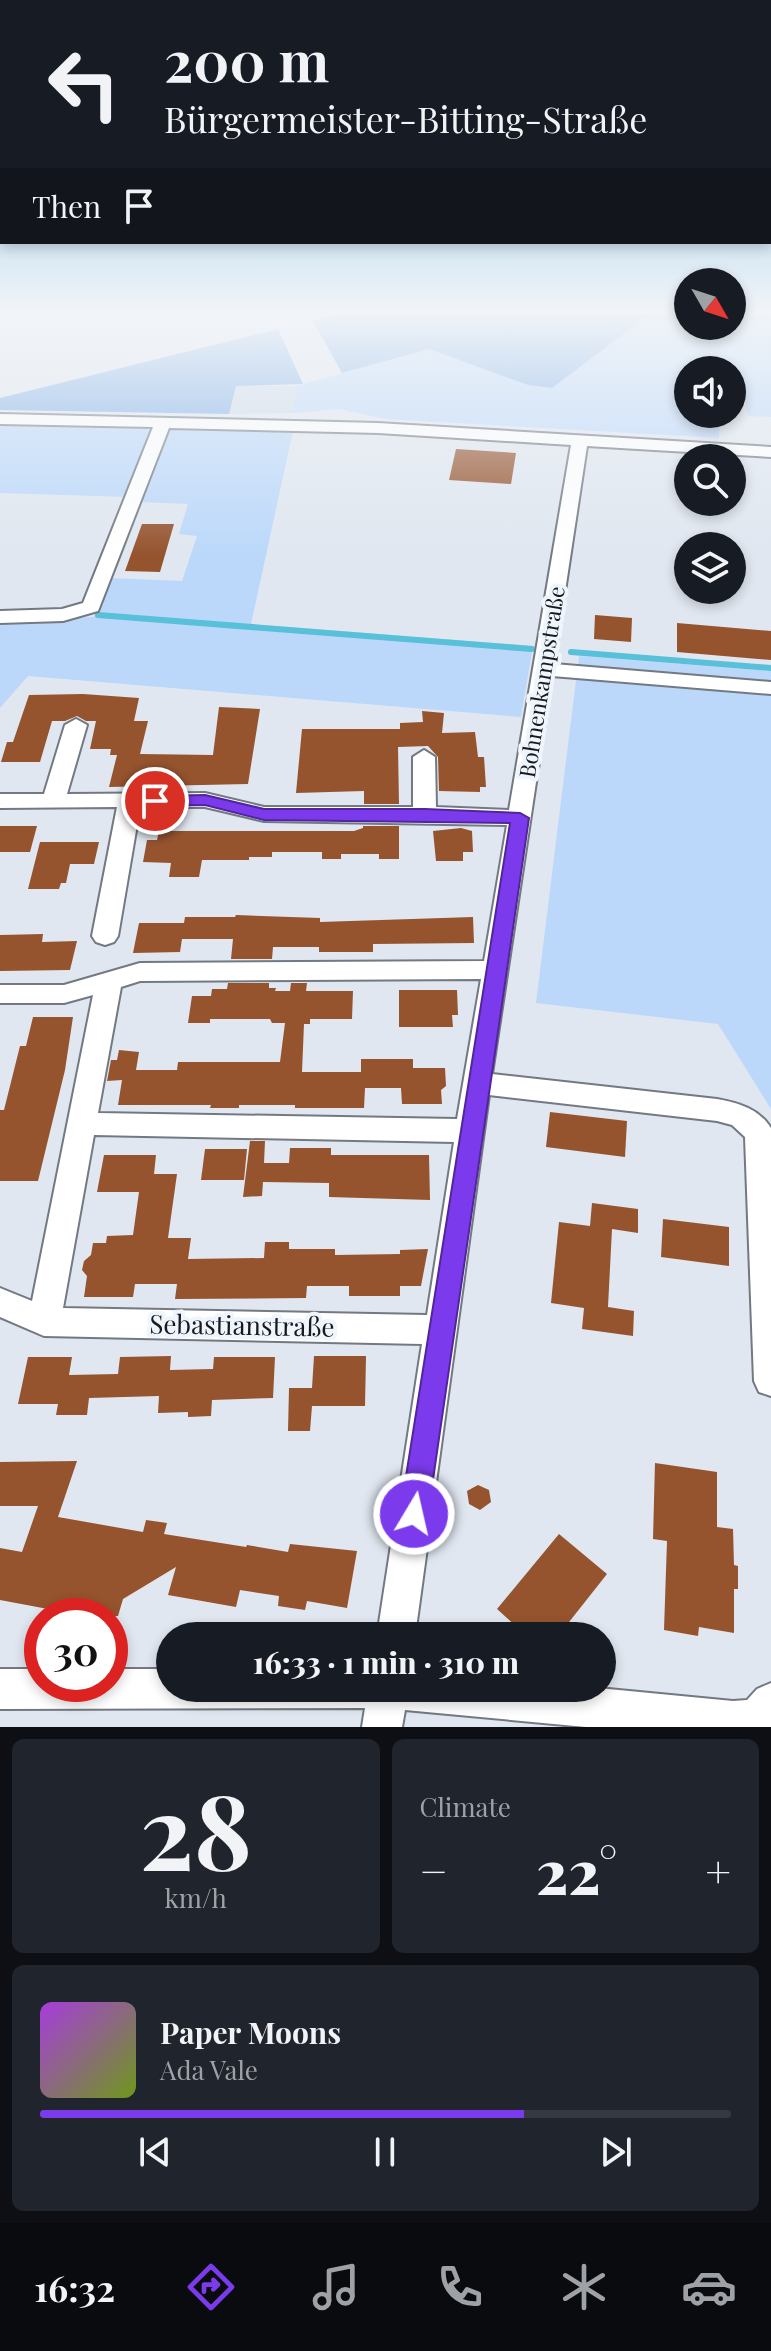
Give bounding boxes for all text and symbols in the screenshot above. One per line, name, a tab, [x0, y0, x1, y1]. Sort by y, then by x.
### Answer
text: 200 m	[164, 22, 329, 97]
icon: left	[32, 32, 136, 136]
text: Bürgermeister-Bitting-Straße	[164, 94, 648, 142]
icon: arrive	[117, 184, 161, 228]
text: Then	[32, 186, 101, 226]
north arrow	[674, 268, 746, 340]
map controls	[674, 268, 746, 604]
button: sound	[674, 356, 746, 428]
button: search	[674, 444, 746, 516]
button: layers	[674, 532, 746, 604]
street label: Bohnenkampstraße	[511, 584, 571, 780]
pin	[121, 767, 189, 835]
icon: arrive	[133, 779, 177, 823]
street label: Sebastianstraße	[149, 1305, 335, 1344]
position arrow	[372, 1472, 456, 1556]
speed limit sign: 30	[24, 1598, 128, 1702]
text: 16:33 · 1 min · 310 m	[253, 1642, 519, 1682]
text: 28	[139, 1758, 252, 1897]
text: Climate	[420, 1789, 511, 1824]
text: 22°	[536, 1829, 617, 1909]
text: −	[420, 1840, 448, 1899]
text: +	[705, 1840, 731, 1899]
text: km/h	[165, 1880, 227, 1915]
text: Paper Moons	[160, 2012, 341, 2052]
text: Ada Vale	[160, 2052, 258, 2087]
icon: previous	[133, 2130, 177, 2174]
icon: pause	[363, 2130, 407, 2174]
icon: next	[594, 2130, 638, 2174]
icon: directions	[183, 2259, 239, 2315]
icon: music	[308, 2259, 364, 2315]
icon: phone	[432, 2259, 488, 2315]
icon: climate	[556, 2259, 612, 2315]
icon: car	[681, 2259, 737, 2315]
text: 16:32	[34, 2263, 115, 2311]

